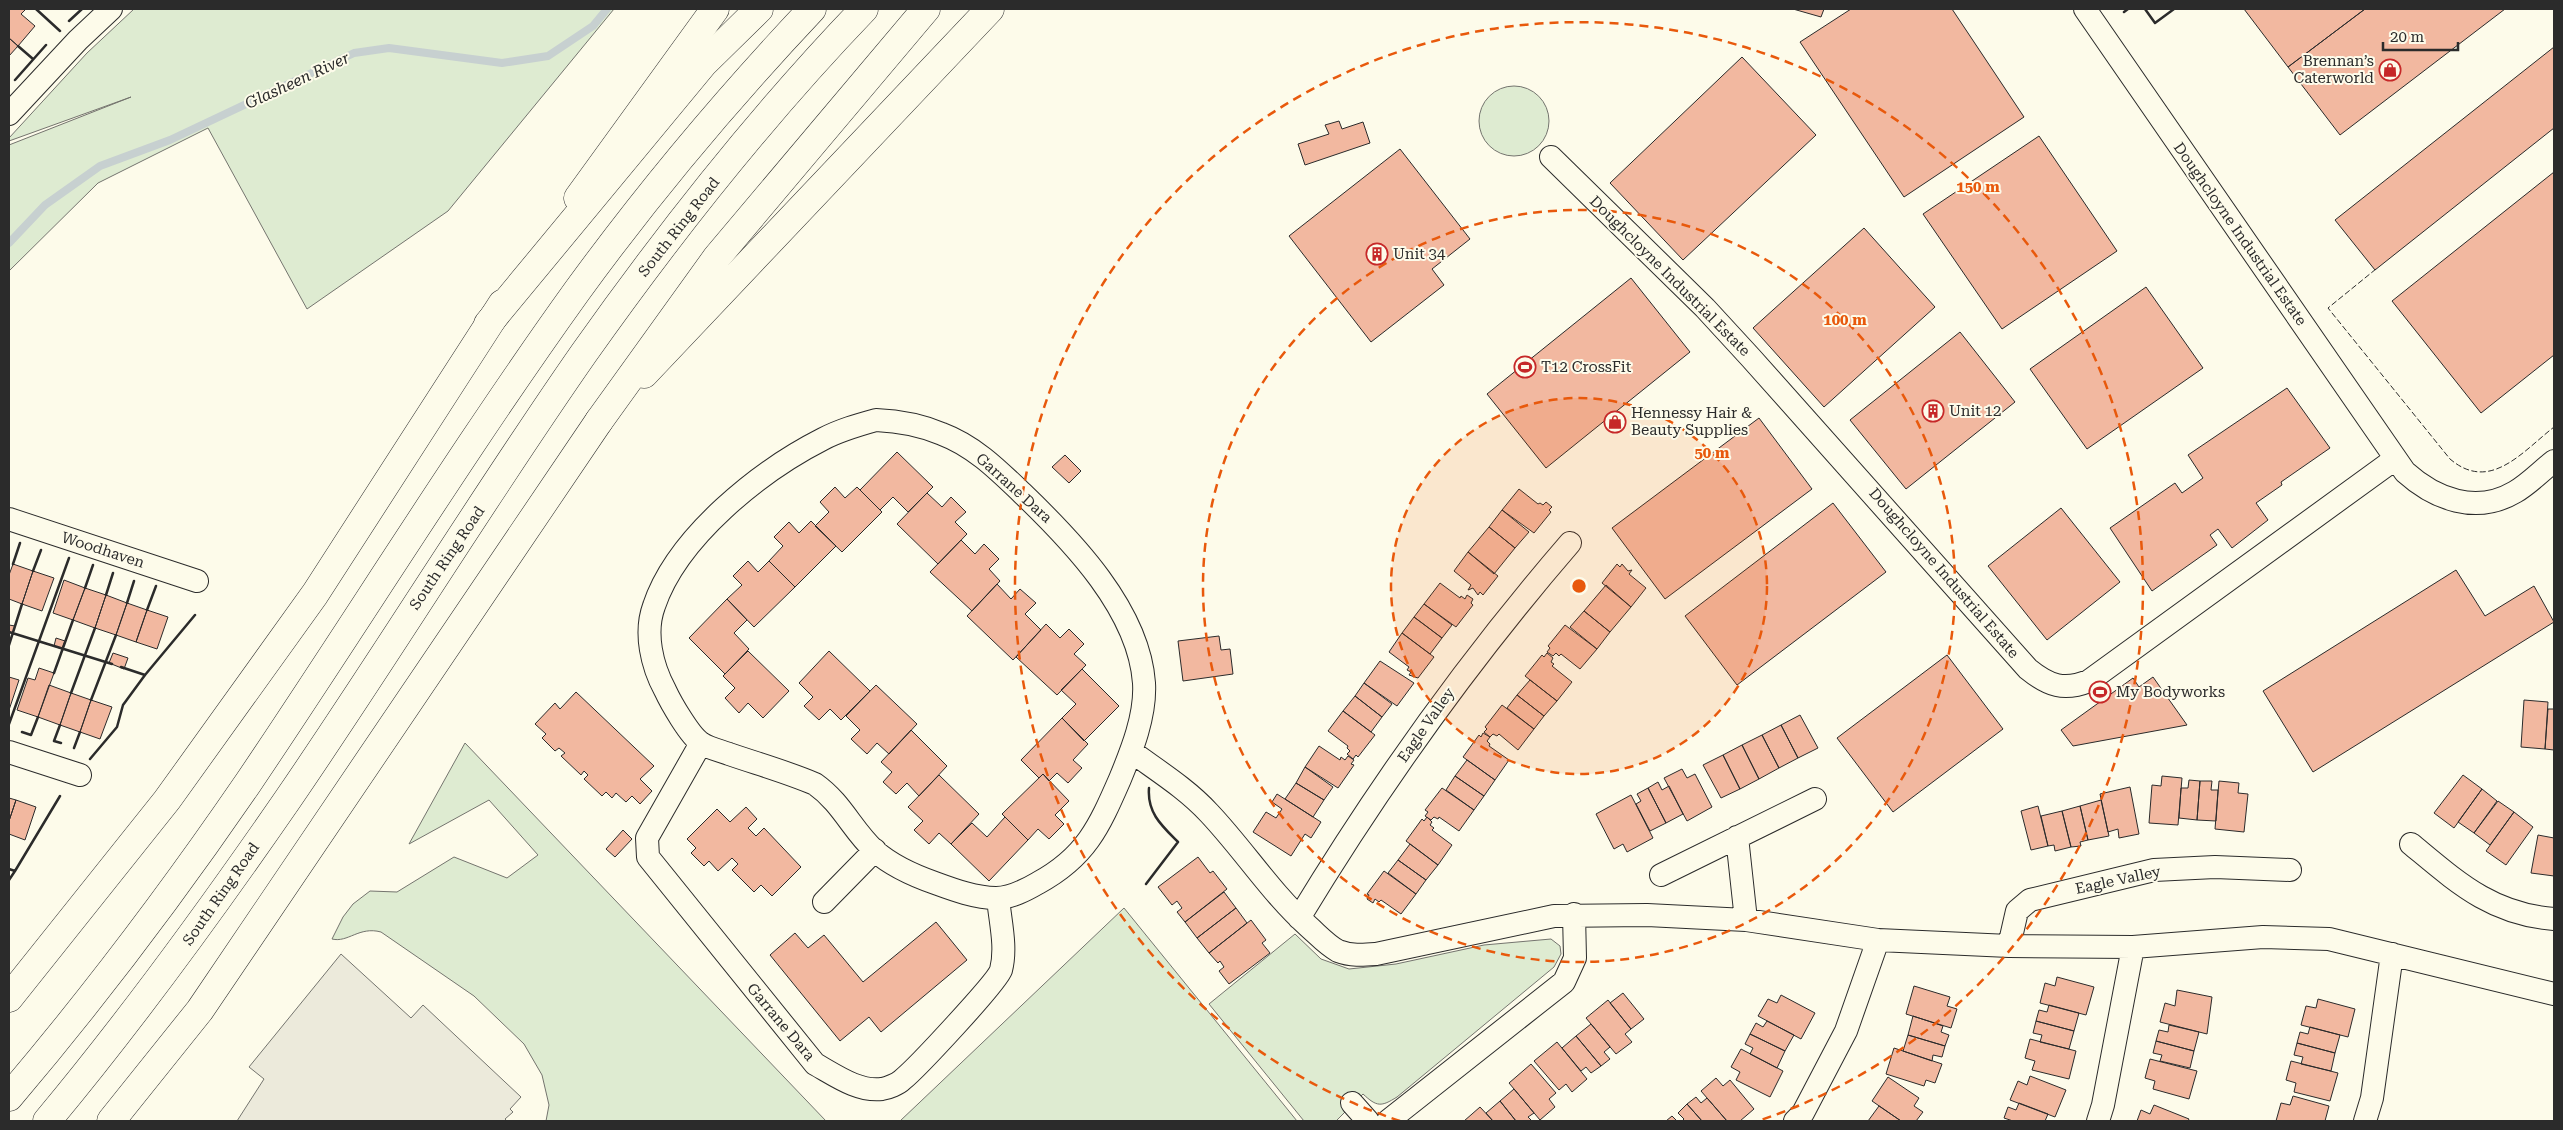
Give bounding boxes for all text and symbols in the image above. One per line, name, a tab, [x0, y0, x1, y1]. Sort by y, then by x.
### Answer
scale bar	[2383, 20, 2458, 52]
text: 20 m	[2390, 28, 2425, 46]
water label: Glasheen River	[242, 48, 353, 113]
place label: Brennan’s Caterworld	[2293, 52, 2374, 87]
shop icon: Brennan’s Caterworld	[2378, 58, 2402, 82]
street label: Doughcloyne Industrial Estate	[2170, 139, 2310, 329]
street label: South Ring Road	[635, 173, 724, 280]
text: 150 m	[1956, 178, 2000, 196]
street label: Doughcloyne Industrial Estate	[1586, 192, 1754, 360]
building icon: Unit 34	[1365, 242, 1389, 266]
place label: Unit 34	[1393, 245, 1446, 263]
text: 100 m	[1823, 311, 1867, 329]
sports icon: T12 CrossFit	[1513, 355, 1537, 379]
place label: T12 CrossFit	[1541, 358, 1632, 376]
building icon: Unit 12	[1921, 399, 1945, 423]
place label: Unit 12	[1949, 402, 2001, 420]
place label: Hennessy Hair & Beauty Supplies	[1631, 404, 1752, 439]
shop icon: Hennessy Hair & Beauty Supplies	[1603, 410, 1627, 434]
text: 50 m	[1694, 444, 1730, 462]
street label: Garrane Dara	[972, 449, 1056, 527]
street label: Doughcloyne Industrial Estate	[1865, 484, 2023, 662]
street label: South Ring Road	[406, 502, 489, 613]
street label: Woodhaven	[59, 528, 147, 572]
centre of rings	[1570, 577, 1588, 595]
sports icon: My Bodyworks	[2088, 680, 2112, 704]
place label: My Bodyworks	[2116, 683, 2225, 701]
street label: Eagle Valley	[1394, 684, 1458, 766]
street label: South Ring Road	[179, 839, 263, 949]
street label: Eagle Valley	[2074, 862, 2162, 898]
street label: Garrane Dara	[743, 979, 819, 1065]

